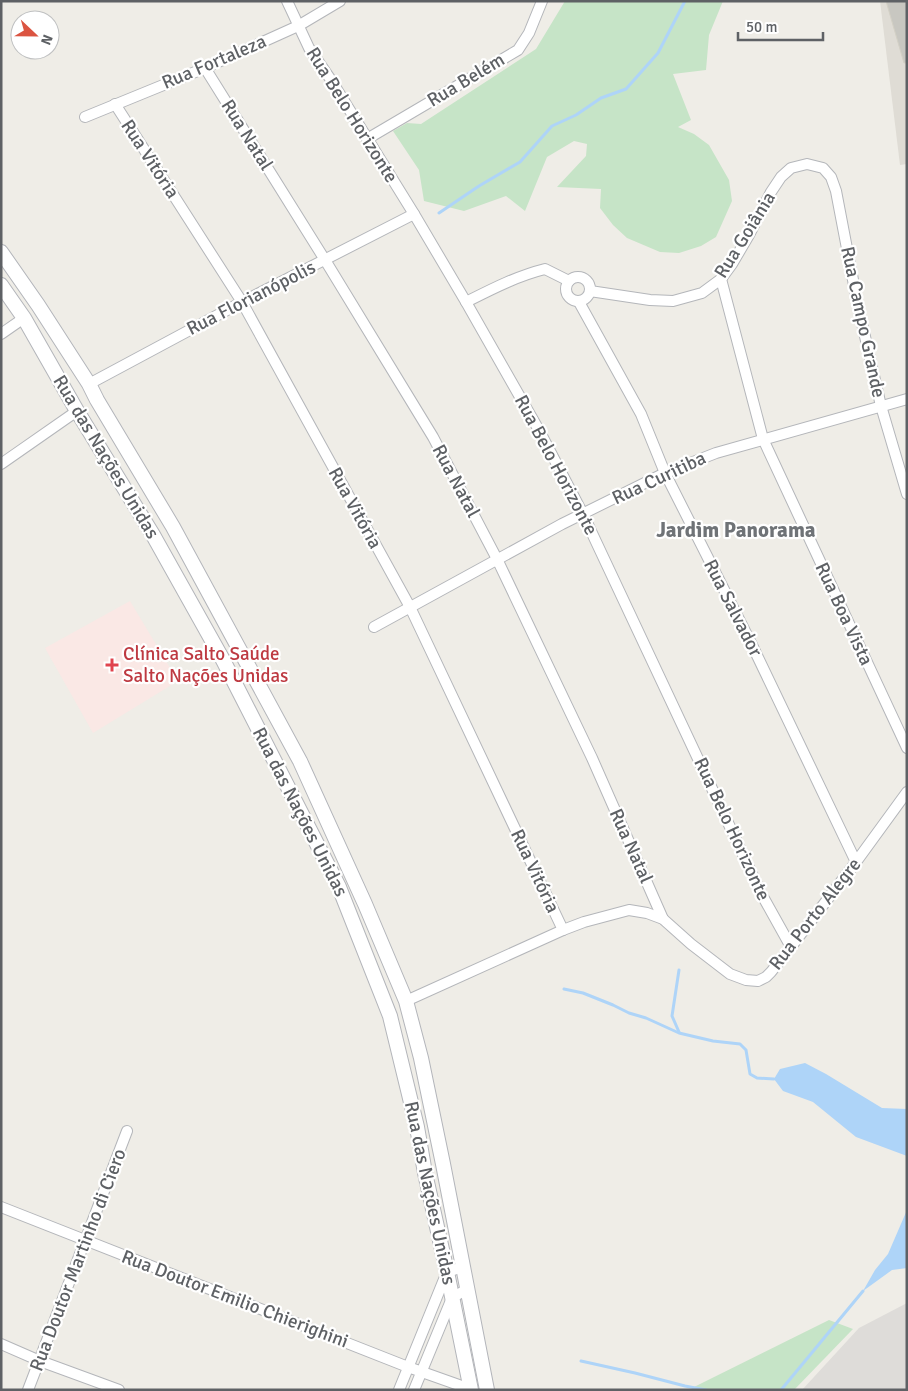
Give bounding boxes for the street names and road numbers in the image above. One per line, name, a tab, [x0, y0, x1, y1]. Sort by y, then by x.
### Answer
street label: Rua Fortaleza	[158, 29, 270, 95]
street label: Rua Belo Horizonte	[301, 43, 403, 187]
street label: Rua Belém	[423, 48, 509, 112]
street label: Rua Natal	[216, 95, 278, 175]
street label: Rua Vitória	[116, 115, 184, 203]
street label: Rua Goiânia	[709, 187, 781, 283]
street label: Rua Campo Grande	[835, 244, 891, 400]
street label: Rua Florianópolis	[182, 255, 320, 341]
street label: Rua das Nações Unidas	[48, 371, 164, 543]
street label: Rua Belo Horizonte	[509, 391, 603, 539]
street label: Rua Natal	[427, 440, 485, 522]
street label: Rua Curitiba	[608, 446, 710, 510]
street label: Rua Vitória	[323, 463, 387, 553]
street label: Rua Salvador	[698, 555, 768, 661]
street label: Rua Boa Vista	[810, 559, 878, 669]
street label: Rua das Nações Unidas	[247, 723, 353, 901]
street label: Rua Belo Horizonte	[688, 754, 776, 904]
street label: Rua Natal	[604, 805, 658, 887]
street label: Rua Vitória	[505, 825, 565, 917]
street label: Rua Porto Alegre	[764, 853, 866, 975]
street label: Rua das Nações Unidas	[399, 1099, 461, 1287]
street label: Rua Doutor Martinho di Ciero	[24, 1145, 132, 1375]
street label: Rua Doutor Emilio Chierighini	[118, 1245, 352, 1353]

